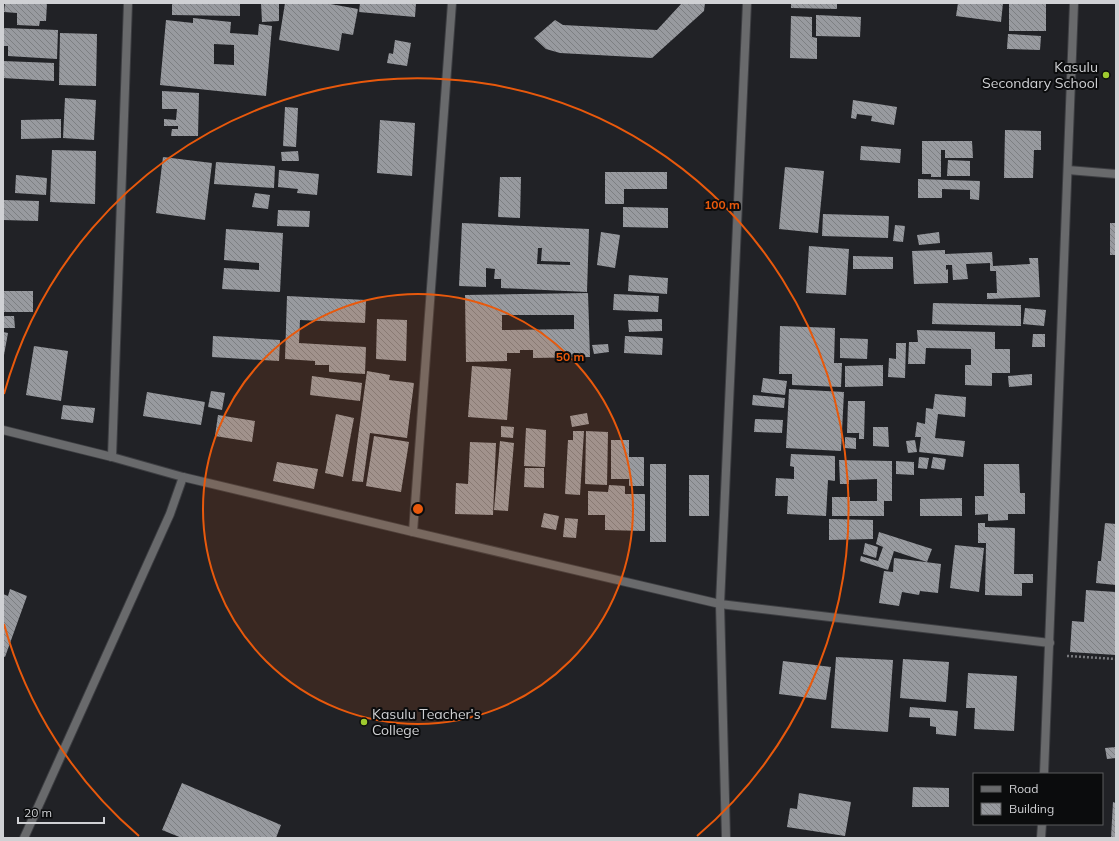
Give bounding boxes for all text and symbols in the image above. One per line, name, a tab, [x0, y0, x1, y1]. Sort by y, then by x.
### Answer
place label: Kasulu Secondary School	[982, 58, 1098, 92]
marker: Kasulu Secondary School	[1101, 70, 1111, 80]
text: 100 m	[704, 197, 740, 212]
text: 50 m	[556, 349, 584, 364]
centre of rings	[411, 502, 425, 516]
place label: Kasulu Teacher's College	[372, 705, 481, 739]
marker: Kasulu Teacher's College	[359, 717, 369, 727]
legend	[973, 773, 1103, 825]
text: Road	[1009, 781, 1038, 796]
scale bar	[18, 799, 104, 825]
text: Building	[1009, 801, 1054, 816]
text: 20 m	[24, 805, 52, 820]

